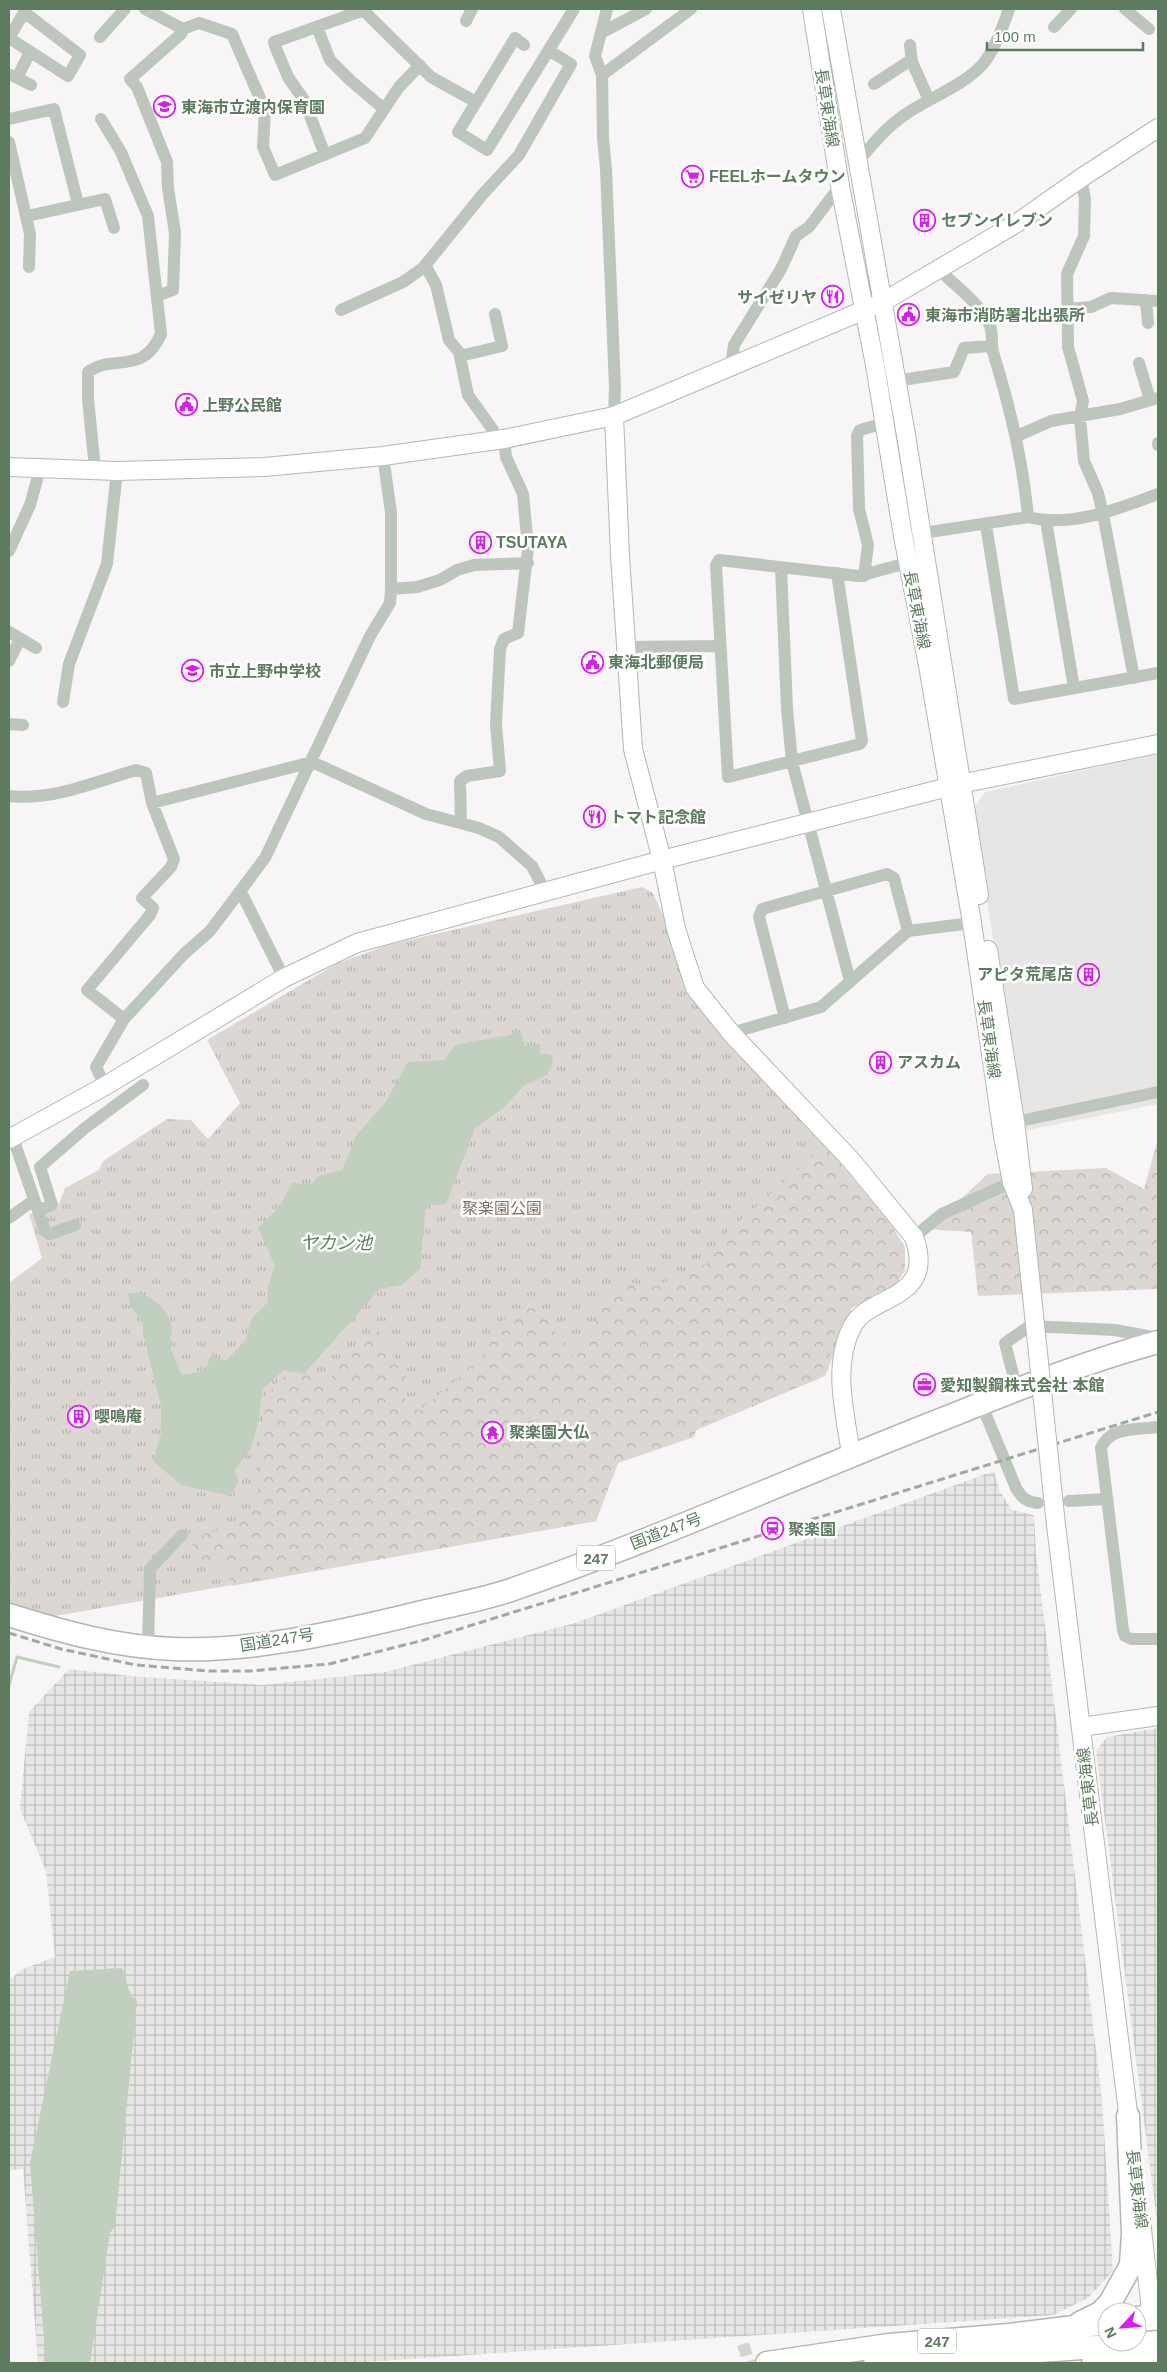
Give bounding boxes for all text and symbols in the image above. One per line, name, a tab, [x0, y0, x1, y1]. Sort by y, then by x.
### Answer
scale bar	[987, 20, 1143, 52]
text: 100 m	[994, 28, 1036, 45]
street label: 長草東海線	[812, 67, 842, 149]
school or university icon: 東海市立渡内保育園	[153, 95, 177, 119]
place label: 東海市立渡内保育園	[181, 99, 325, 116]
supermarket icon: FEELホームタウン	[681, 164, 705, 188]
place label: FEELホームタウン	[709, 168, 845, 185]
building icon: セブンイレブン	[913, 208, 937, 232]
place label: セブンイレブン	[941, 212, 1053, 229]
restaurant icon: サイゼリヤ	[821, 285, 845, 309]
place label: サイゼリヤ	[737, 289, 817, 306]
public building icon: 東海市消防署北出張所	[897, 303, 921, 327]
place label: 東海市消防署北出張所	[925, 307, 1085, 324]
public building icon: 上野公民館	[174, 393, 198, 417]
place label: 上野公民館	[202, 397, 282, 414]
building icon: TSUTAYA	[468, 530, 492, 554]
place label: TSUTAYA	[496, 534, 568, 551]
street label: 長草東海線	[901, 569, 933, 651]
public building icon: 東海北郵便局	[580, 650, 604, 674]
place label: 東海北郵便局	[608, 654, 704, 671]
school or university icon: 市立上野中学校	[181, 659, 205, 683]
place label: 市立上野中学校	[209, 663, 321, 680]
restaurant icon: トマト記念館	[582, 805, 606, 829]
place label: トマト記念館	[610, 809, 706, 826]
building icon: アピタ荒尾店	[1077, 962, 1101, 986]
place label: アピタ荒尾店	[977, 966, 1073, 983]
street label: 長草東海線	[975, 998, 1003, 1080]
building icon: アスカム	[869, 1050, 893, 1074]
place label: アスカム	[897, 1054, 961, 1071]
park label: 聚楽園公園	[462, 1200, 542, 1217]
water label: ヤカン池	[300, 1233, 374, 1253]
office icon: 愛知製鋼株式会社 本館	[912, 1373, 936, 1397]
place label: 愛知製鋼株式会社 本館	[940, 1376, 1104, 1394]
building icon: 嚶鳴庵	[66, 1404, 90, 1428]
place label: 嚶鳴庵	[94, 1408, 142, 1425]
temple icon: 聚楽園大仏	[481, 1420, 505, 1444]
place label: 聚楽園大仏	[509, 1424, 589, 1441]
street label: 国道247号	[628, 1510, 704, 1552]
station icon: 聚楽園	[760, 1517, 784, 1541]
place label: 聚楽園	[788, 1521, 836, 1538]
road number: 247	[577, 1546, 615, 1570]
street label: 国道247号	[239, 1626, 315, 1654]
street label: 長草東海線	[1075, 1746, 1101, 1828]
street label: 長草東海線	[1124, 2148, 1150, 2230]
north arrow	[1097, 2302, 1147, 2352]
text: N	[1101, 2325, 1120, 2341]
road number: 247	[918, 2328, 956, 2354]

